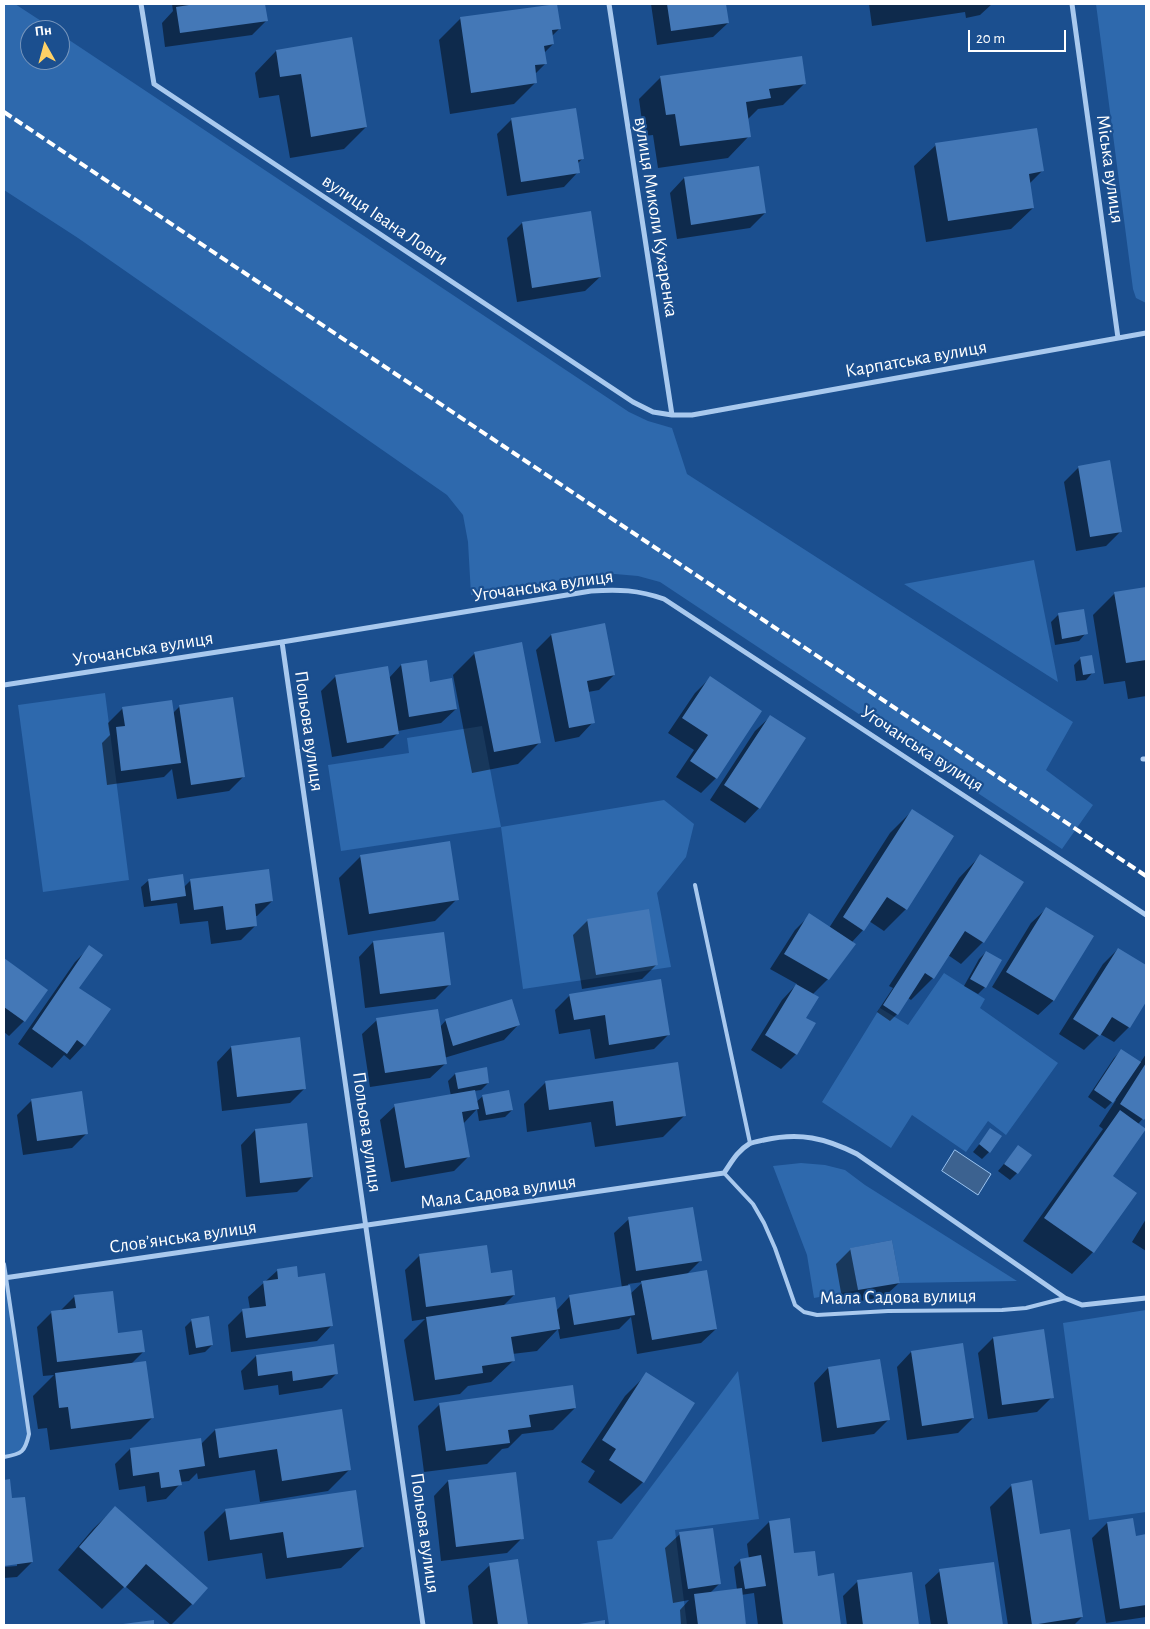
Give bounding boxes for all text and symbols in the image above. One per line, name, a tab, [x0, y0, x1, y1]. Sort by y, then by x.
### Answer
north arrow	[20, 20, 70, 70]
scale bar	[970, 20, 1068, 52]
text: Пн	[34, 23, 53, 39]
text: 20 m	[976, 31, 1005, 46]
street label: Міська вулиця	[1091, 113, 1129, 225]
street label: вулиця Миколи Кухаренка	[629, 115, 683, 319]
street label: вулиця Івана Ловги	[318, 169, 452, 271]
street label: Карпатська вулиця	[843, 335, 989, 383]
street label: Угочанська вулиця	[471, 565, 615, 607]
street label: Угочанська вулиця	[71, 627, 215, 671]
street label: Польова вулиця	[289, 669, 329, 793]
street label: Угочанська вулиця	[856, 701, 988, 797]
street label: Польова вулиця	[347, 1070, 387, 1194]
street label: Мала Садова вулиця	[419, 1170, 577, 1214]
street label: Словʼянська вулиця	[108, 1215, 258, 1259]
street label: Мала Садова вулиця	[819, 1284, 977, 1310]
street label: Польова вулиця	[405, 1471, 445, 1595]

